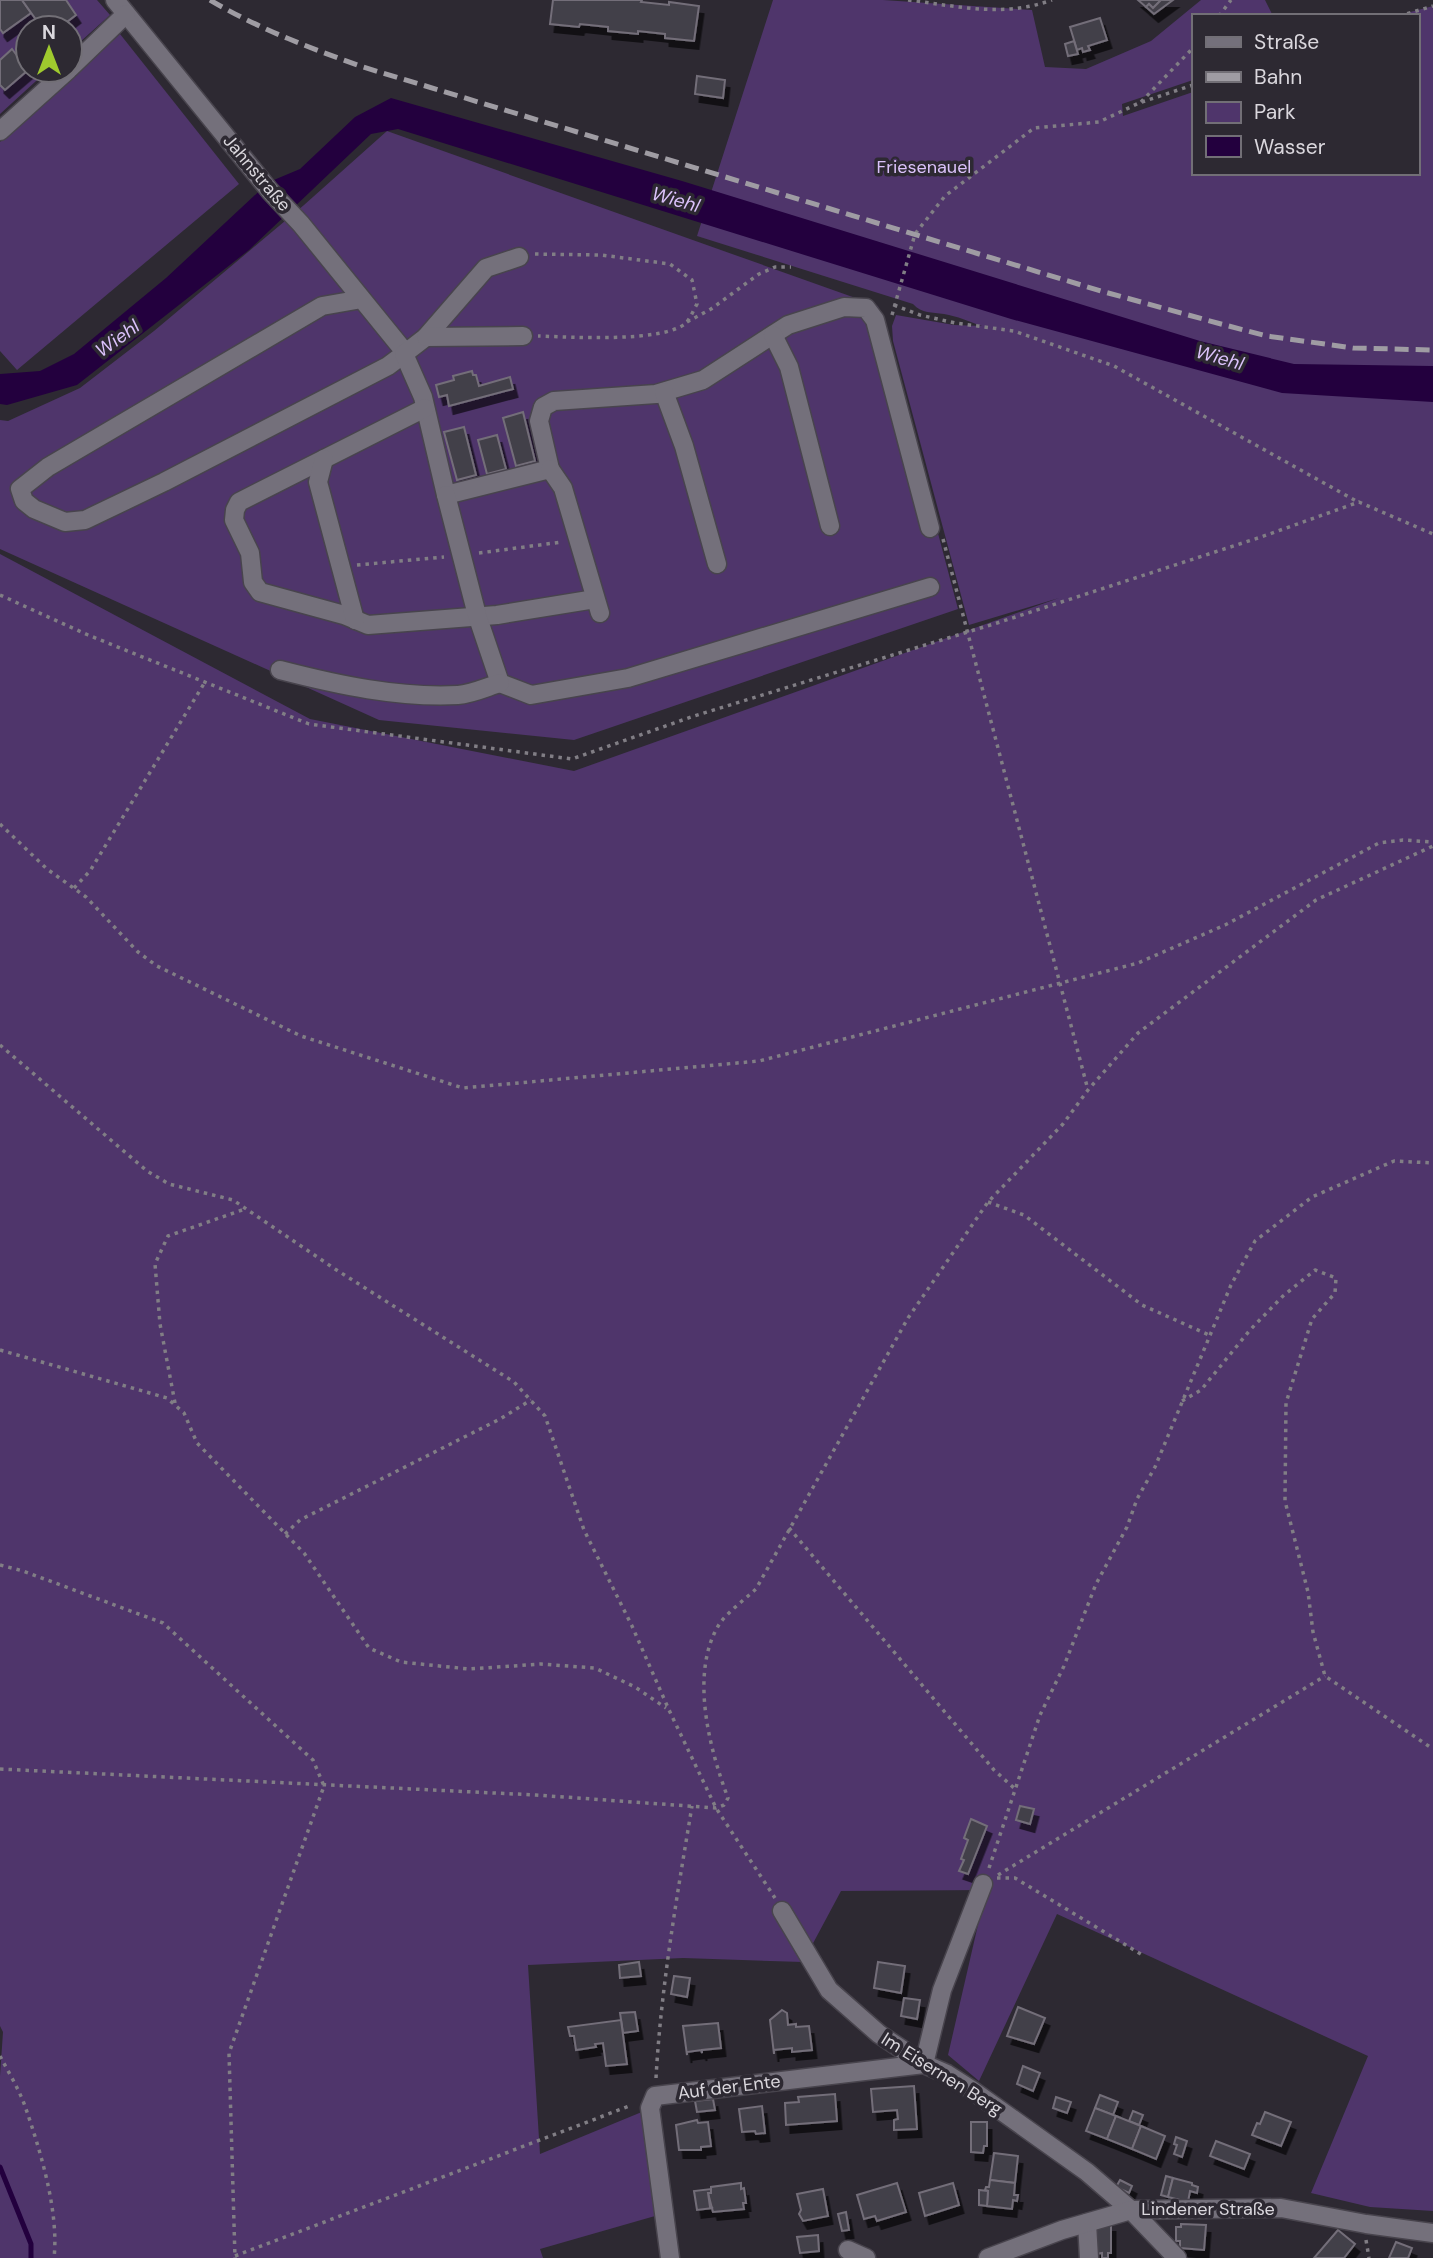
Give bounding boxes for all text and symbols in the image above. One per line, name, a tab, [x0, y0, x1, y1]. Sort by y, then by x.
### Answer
north arrow	[14, 14, 84, 84]
legend	[1192, 14, 1419, 175]
text: N	[42, 20, 56, 45]
text: Straße	[1254, 28, 1319, 56]
text: Bahn	[1254, 63, 1302, 91]
text: Park	[1254, 98, 1296, 126]
street label: Jahnstraße	[218, 129, 296, 217]
text: Wasser	[1254, 133, 1326, 161]
park label: Friesenauel	[877, 155, 971, 179]
water label: Wiehl	[649, 181, 704, 218]
water label: Wiehl	[90, 313, 145, 363]
water label: Wiehl	[1193, 339, 1248, 376]
street label: Im Eisernen Berg	[877, 2027, 1007, 2121]
street label: Auf der Ente	[676, 2069, 782, 2105]
street label: Lindener Straße	[1141, 2197, 1275, 2221]

